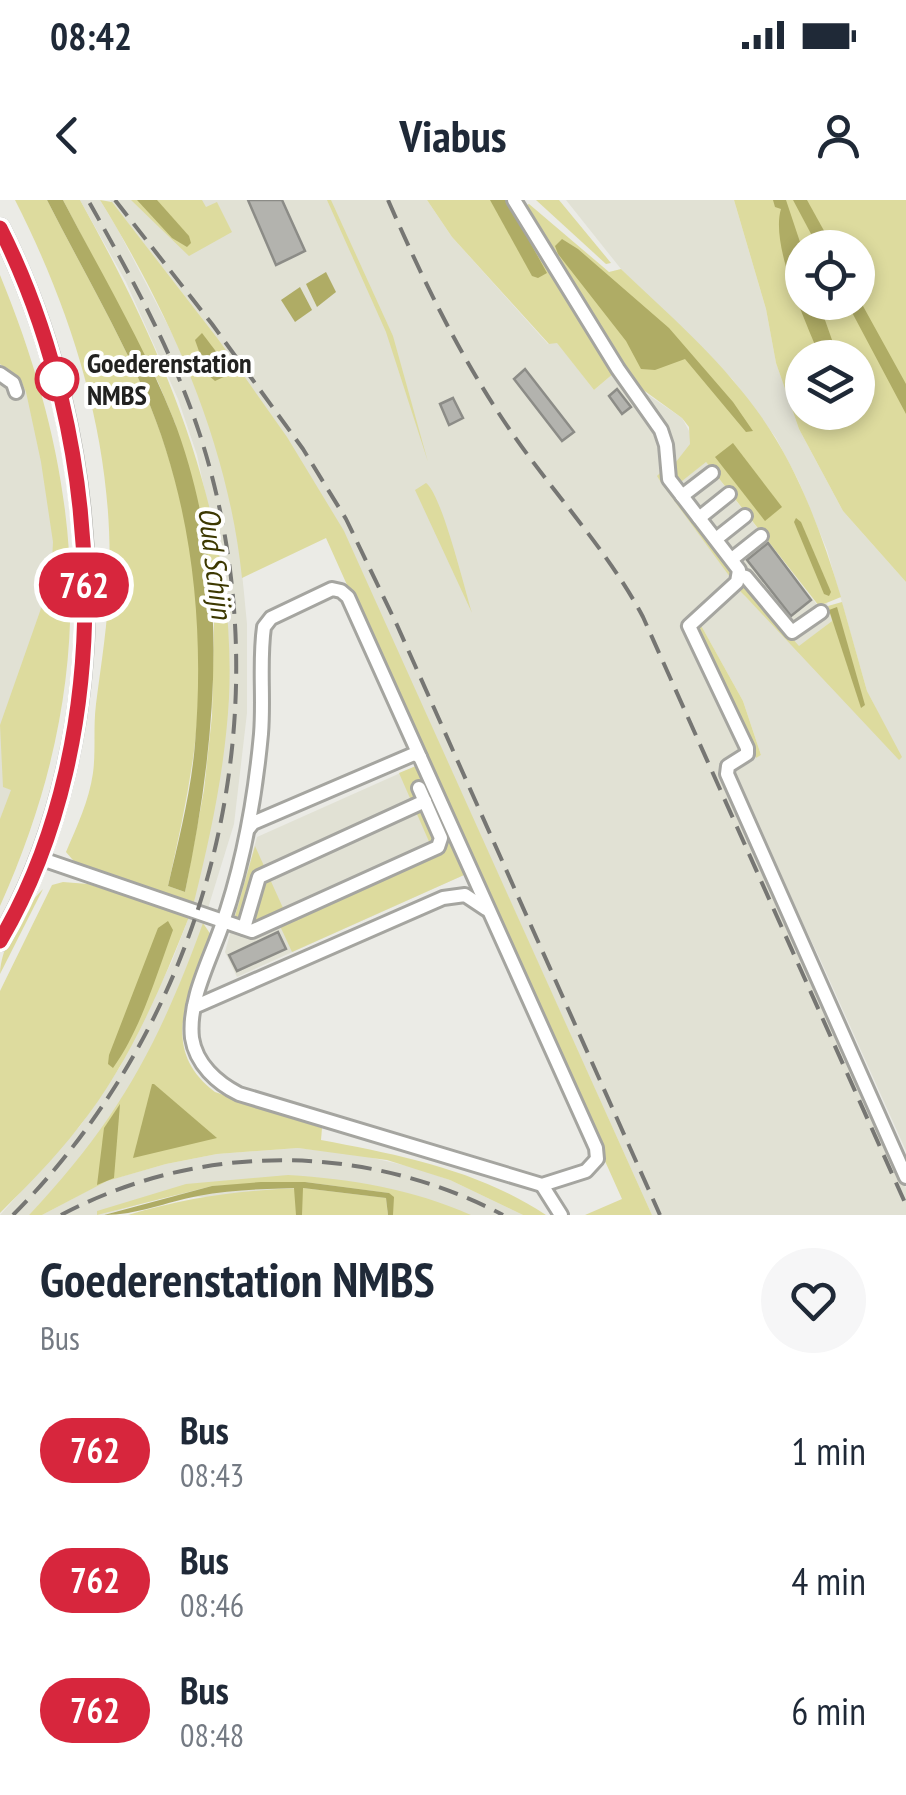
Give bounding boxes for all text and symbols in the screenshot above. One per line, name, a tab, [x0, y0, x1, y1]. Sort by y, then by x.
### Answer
text: 08:42	[50, 11, 132, 60]
text: Viabus	[399, 106, 507, 164]
icon: back	[40, 108, 95, 163]
icon: person	[811, 108, 866, 163]
map controls	[785, 230, 875, 430]
button: locate	[785, 230, 875, 320]
button: layers	[785, 340, 875, 430]
place label: Goederenstation NMBS	[87, 344, 252, 413]
marker: Goederenstation NMBS	[36, 358, 78, 400]
water label: Oud Schijn	[190, 505, 243, 622]
line badge: 762	[27, 552, 142, 618]
text: 762	[59, 562, 109, 608]
text: Goederenstation NMBS	[40, 1248, 435, 1310]
button: heart	[761, 1248, 866, 1353]
text: Bus	[40, 1317, 80, 1359]
text: Bus	[180, 1405, 229, 1454]
text: 1 min	[791, 1426, 866, 1475]
text: 762	[70, 1427, 120, 1473]
text: 08:43	[180, 1454, 244, 1496]
text: Bus	[180, 1535, 229, 1584]
text: 4 min	[791, 1556, 866, 1605]
text: 762	[70, 1557, 120, 1603]
text: 08:46	[180, 1584, 244, 1626]
text: Bus	[180, 1665, 229, 1714]
text: 6 min	[791, 1686, 866, 1735]
text: 762	[70, 1687, 120, 1733]
text: 08:48	[180, 1714, 244, 1756]

